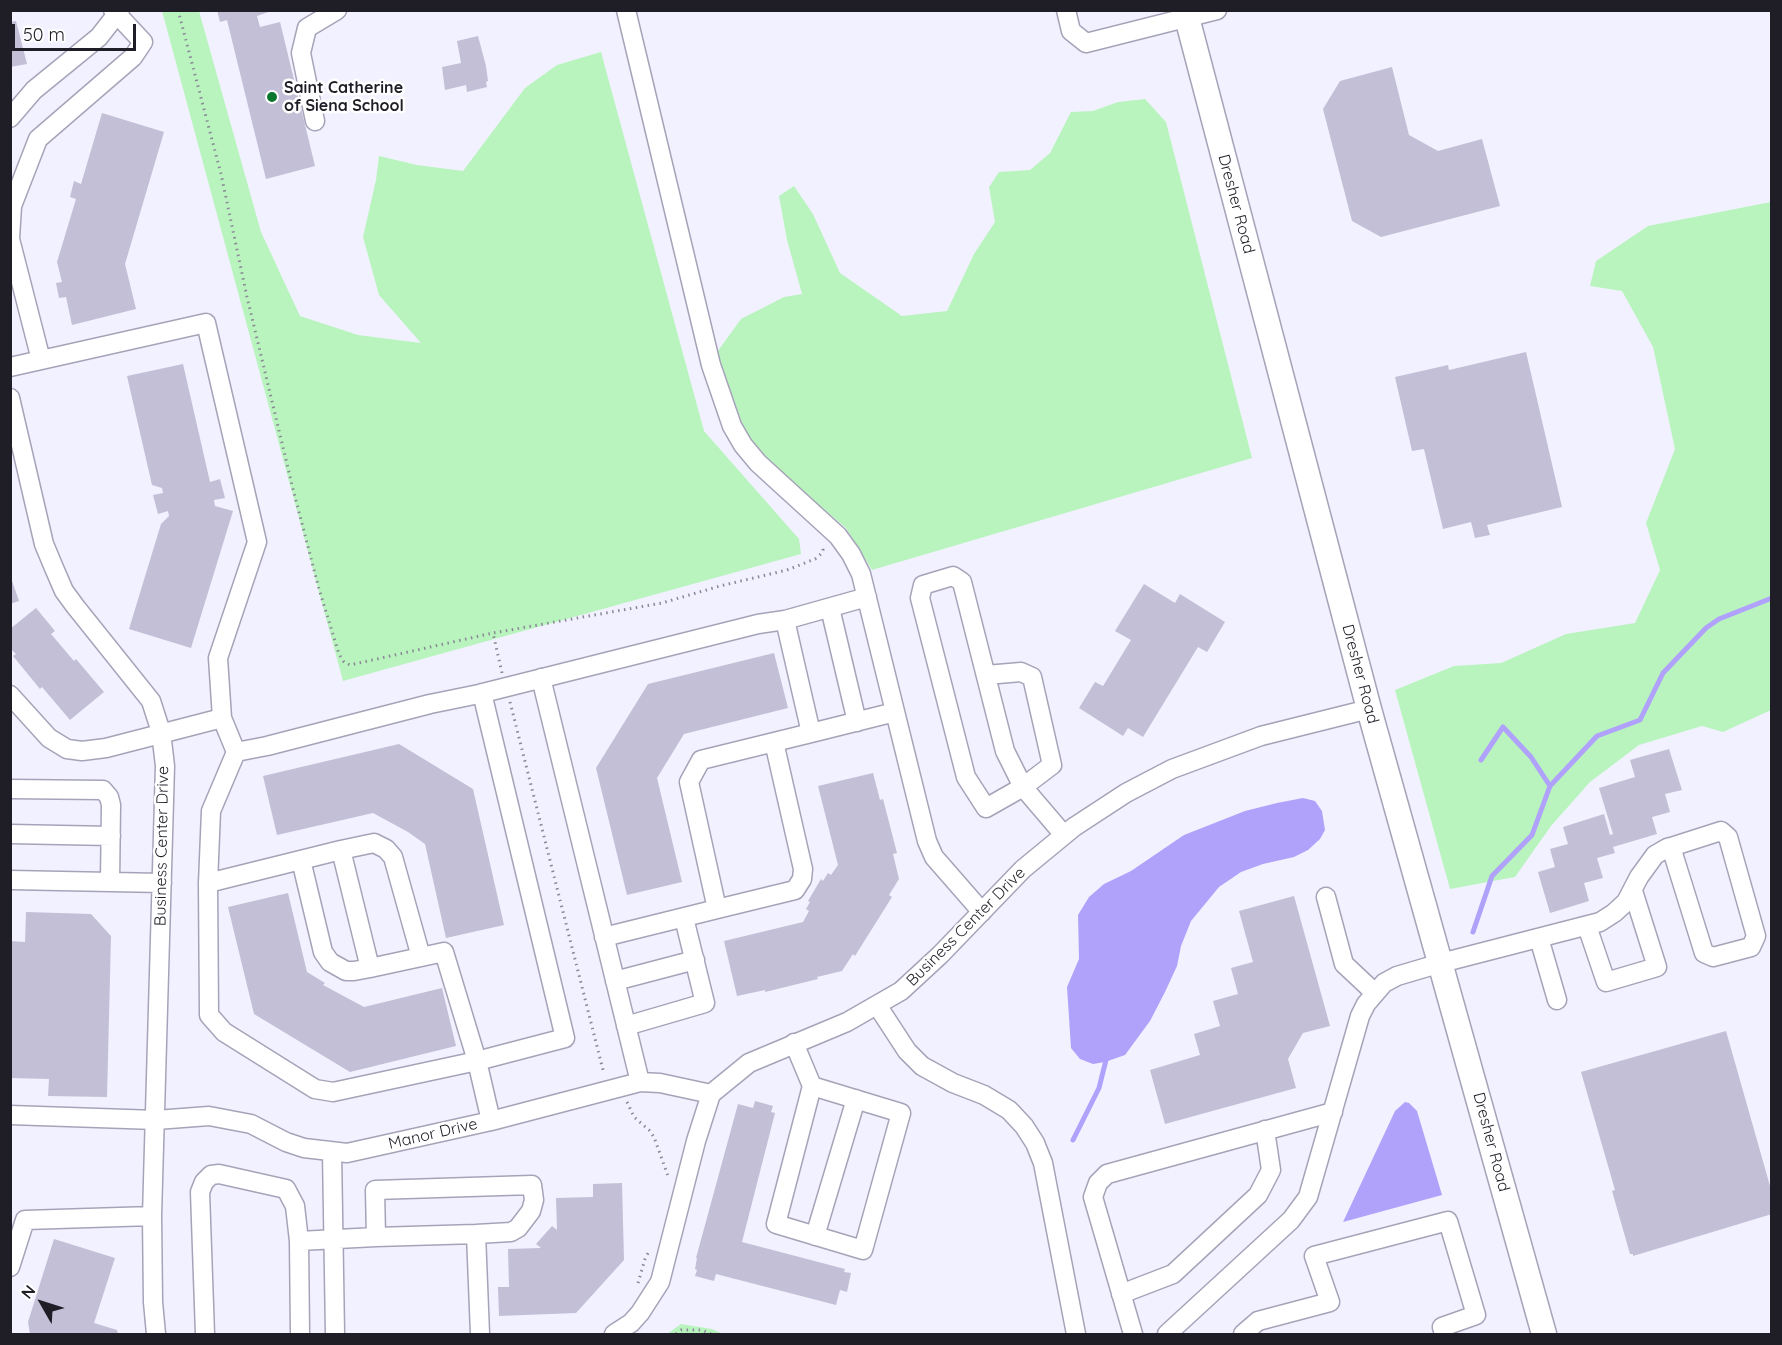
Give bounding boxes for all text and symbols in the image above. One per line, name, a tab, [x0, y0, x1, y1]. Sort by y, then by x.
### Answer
scale bar	[15, 12, 140, 50]
text: 50 m	[23, 23, 65, 46]
place label: Saint Catherine of Siena School	[284, 78, 404, 116]
marker: Saint Catherine of Siena School	[265, 90, 279, 104]
street label: Dresher Road	[1214, 152, 1258, 256]
street label: Dresher Road	[1338, 622, 1382, 726]
street label: Business Center Drive	[151, 766, 173, 926]
street label: Business Center Drive	[903, 864, 1029, 990]
street label: Dresher Road	[1469, 1090, 1513, 1194]
street label: Manor Drive	[387, 1114, 479, 1154]
north arrow	[12, 1273, 72, 1333]
text: N	[17, 1281, 39, 1303]

